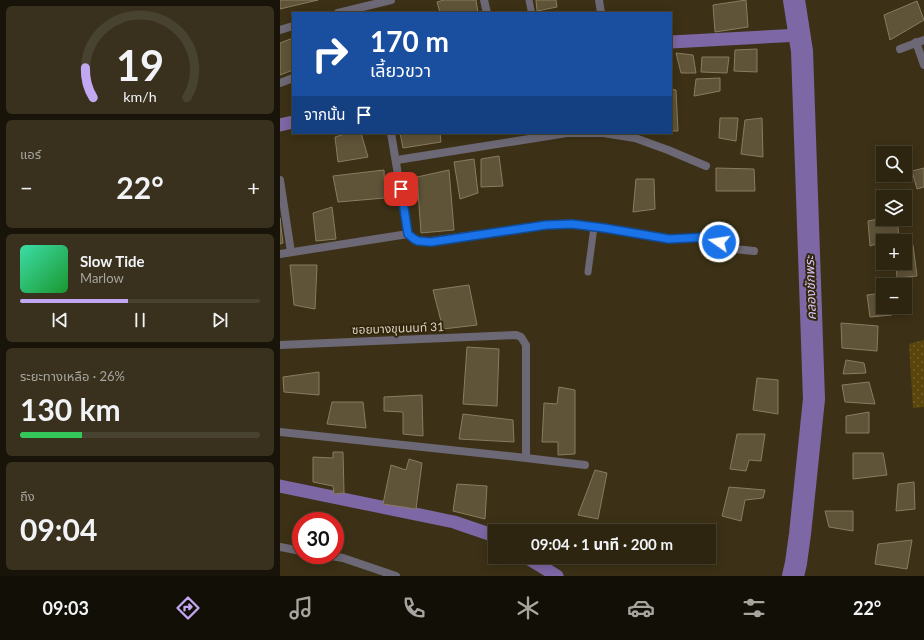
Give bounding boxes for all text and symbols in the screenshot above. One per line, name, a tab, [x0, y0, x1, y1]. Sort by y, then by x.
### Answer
text: 170 m	[370, 24, 449, 58]
icon: right	[304, 28, 356, 80]
text: 19	[116, 40, 164, 90]
text: เลี้ยวขวา	[370, 59, 431, 81]
text: km/h	[123, 88, 157, 105]
icon: arrive	[353, 104, 375, 126]
text: จากนั้น	[304, 105, 345, 123]
text: แอร์	[20, 146, 41, 162]
map controls	[876, 146, 912, 314]
button: search	[876, 146, 912, 182]
text: 22°	[116, 169, 164, 205]
pin	[384, 172, 418, 206]
text: −	[20, 174, 33, 201]
text: +	[247, 174, 260, 201]
icon: arrive	[390, 178, 412, 200]
button: layers	[876, 190, 912, 226]
position arrow	[698, 221, 740, 263]
button: +	[876, 234, 912, 270]
text: Slow Tide	[80, 252, 145, 270]
water label: คลองชักพระ	[801, 254, 819, 321]
text: Marlow	[80, 270, 124, 286]
button: −	[876, 278, 912, 314]
icon: previous	[49, 309, 71, 331]
icon: pause	[129, 309, 151, 331]
icon: next	[209, 309, 231, 331]
street label: ซอยบางขุนนนท์ 31	[352, 319, 444, 337]
text: ระยะทางเหลือ · 26%	[20, 368, 125, 384]
text: 130 km	[20, 391, 121, 427]
text: ถึง	[20, 488, 35, 504]
text: 09:04	[20, 511, 97, 547]
speed limit sign: 30	[292, 512, 344, 564]
text: 09:04 · 1 นาที · 200 m	[531, 535, 673, 553]
icon: directions	[174, 594, 202, 622]
icon: music	[287, 594, 315, 622]
icon: phone	[400, 594, 428, 622]
icon: climate	[514, 594, 542, 622]
icon: car	[627, 594, 655, 622]
icon: filters	[740, 594, 768, 622]
text: 09:03	[43, 597, 89, 619]
text: 22°	[853, 597, 881, 619]

